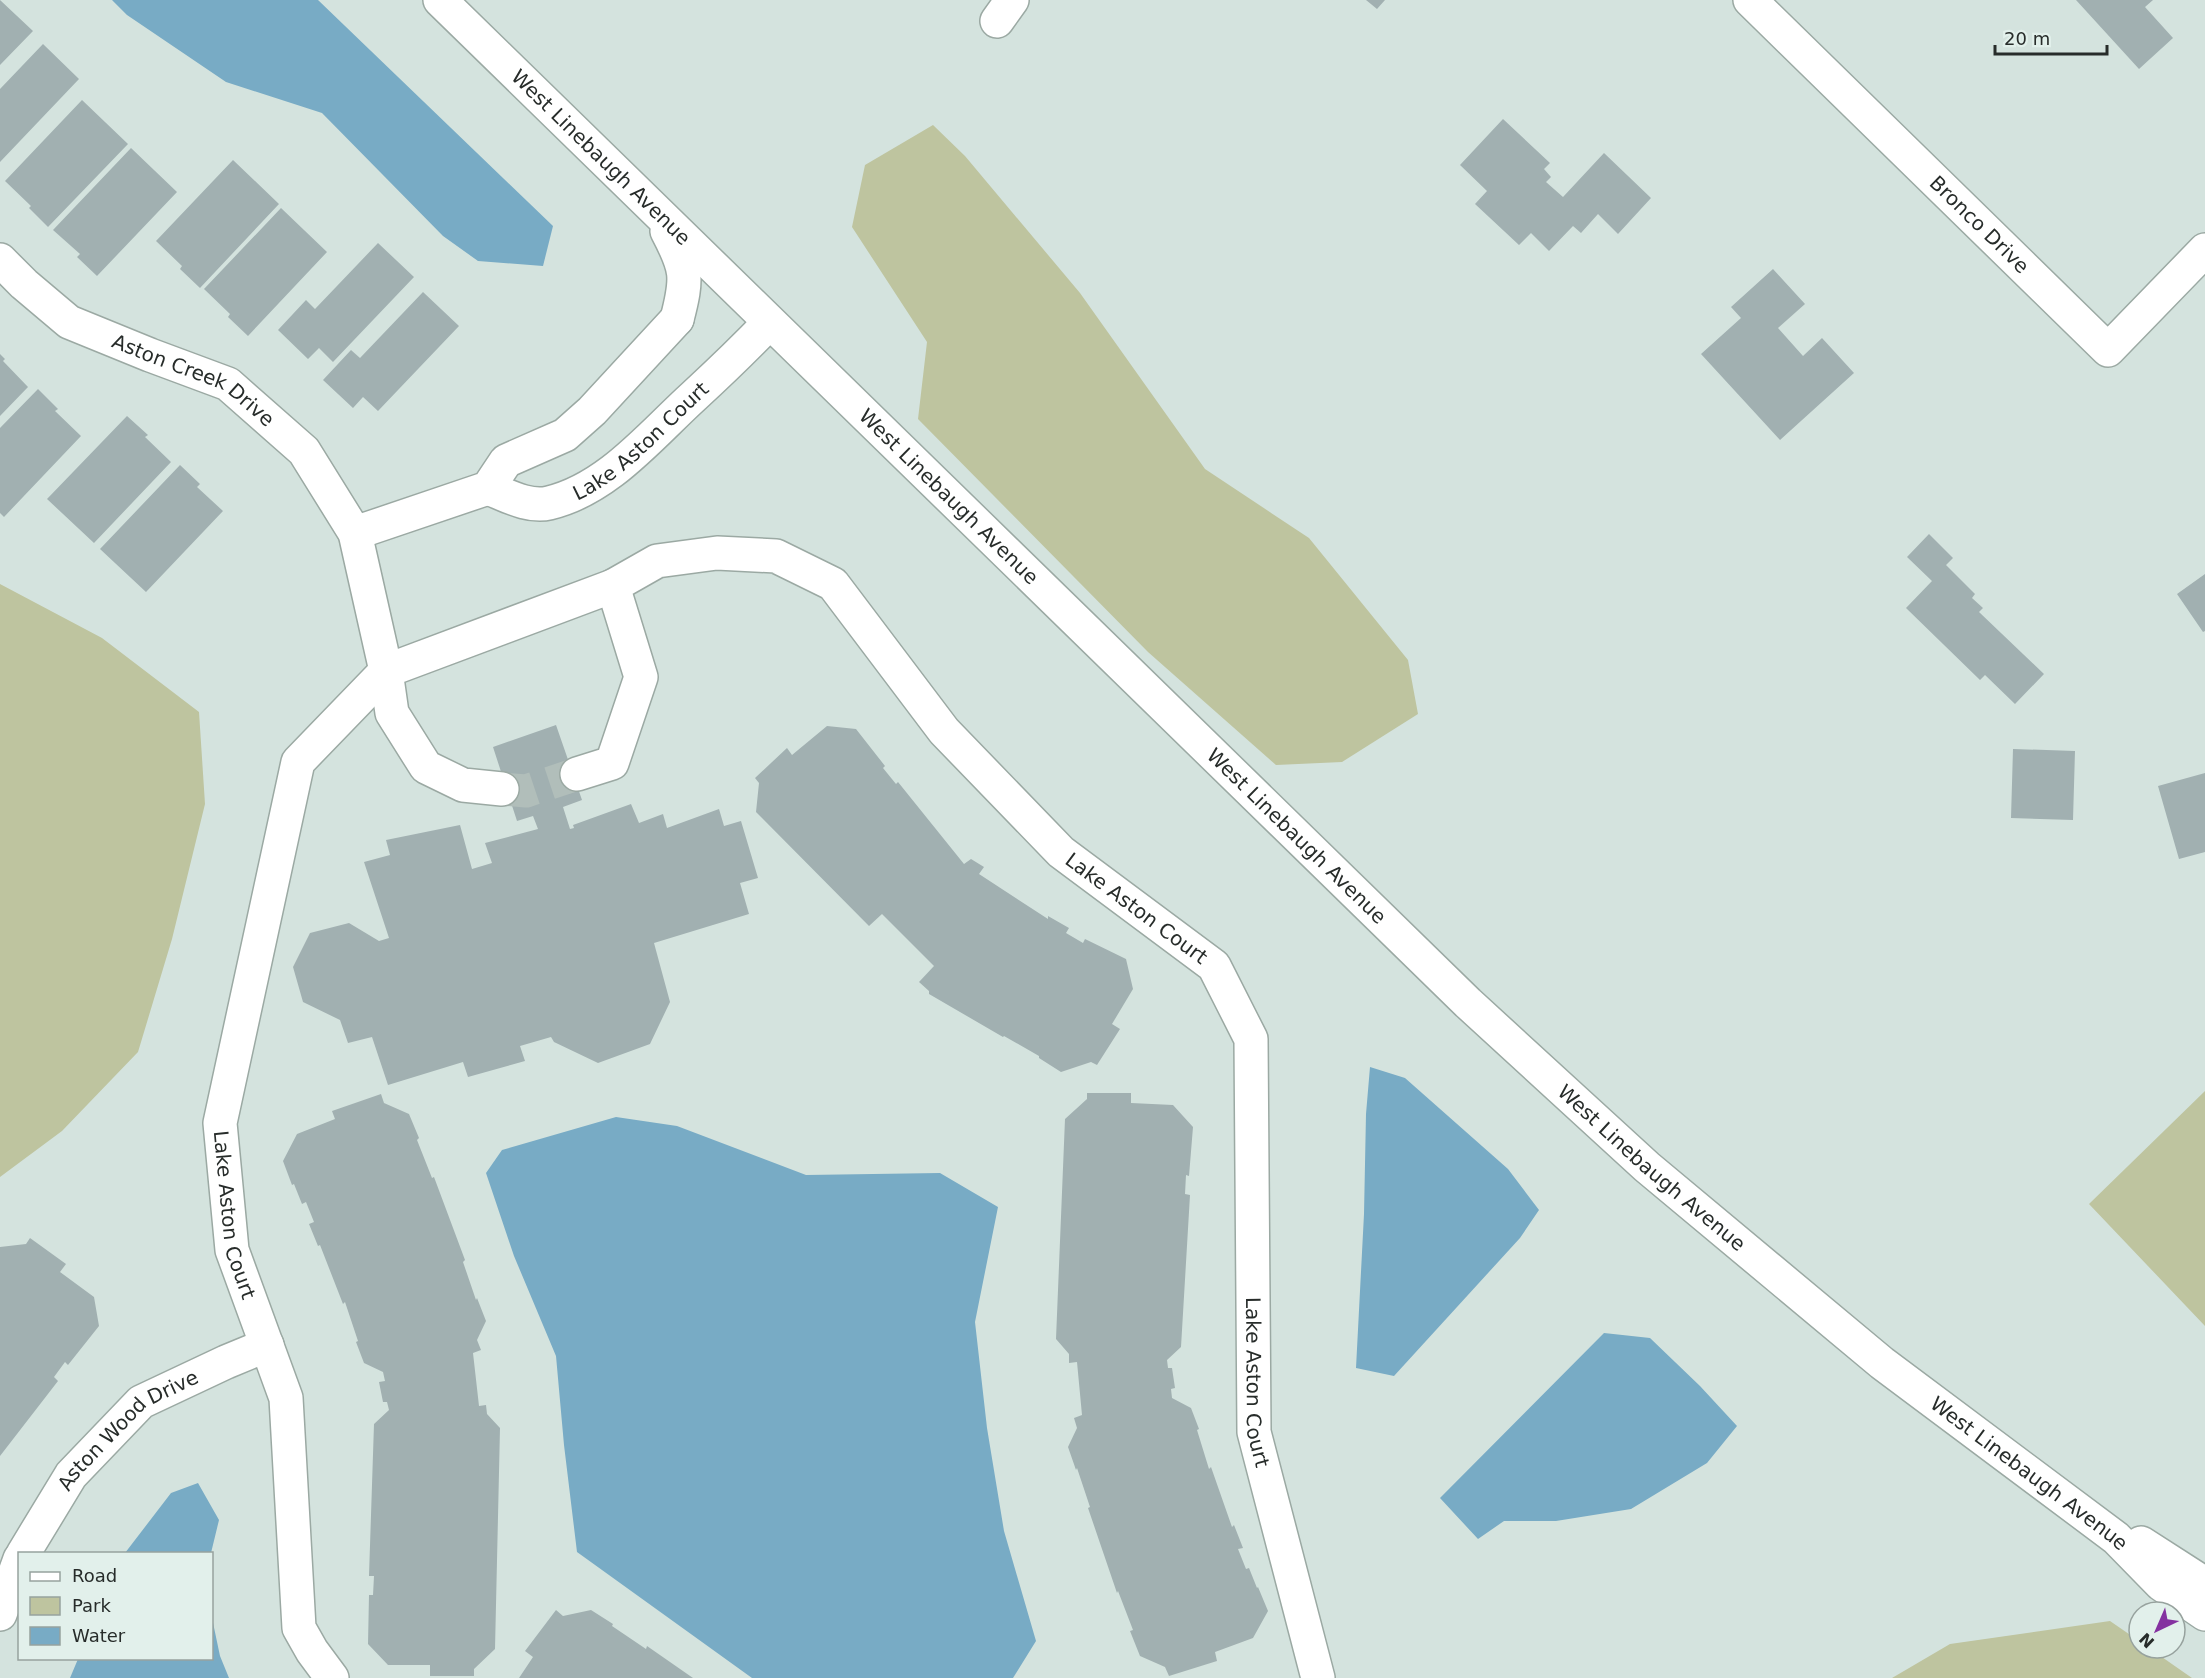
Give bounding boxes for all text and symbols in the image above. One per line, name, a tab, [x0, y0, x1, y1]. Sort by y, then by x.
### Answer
scale bar	[1995, 18, 2108, 56]
text: 20 m	[2004, 28, 2050, 49]
street label: West Linebaugh Avenue	[506, 64, 696, 250]
street label: Bronco Drive	[1925, 171, 2034, 278]
street label: Aston Creek Drive	[109, 329, 279, 431]
street label: Lake Aston Court	[569, 377, 714, 505]
street label: West Linebaugh Avenue	[854, 404, 1044, 589]
street label: West Linebaugh Avenue	[1202, 743, 1391, 929]
street label: Lake Aston Court	[1061, 847, 1212, 969]
street label: West Linebaugh Avenue	[1553, 1079, 1750, 1256]
street label: Lake Aston Court	[209, 1129, 261, 1302]
street label: Lake Aston Court	[1241, 1297, 1275, 1470]
street label: Aston Wood Drive	[53, 1365, 202, 1495]
street label: West Linebaugh Avenue	[1926, 1391, 2133, 1555]
legend	[18, 1552, 213, 1660]
text: Road	[72, 1565, 117, 1586]
text: Park	[72, 1595, 111, 1616]
north arrow	[2127, 1600, 2187, 1660]
text: Water	[72, 1625, 126, 1646]
text: N	[2136, 1629, 2158, 1652]

